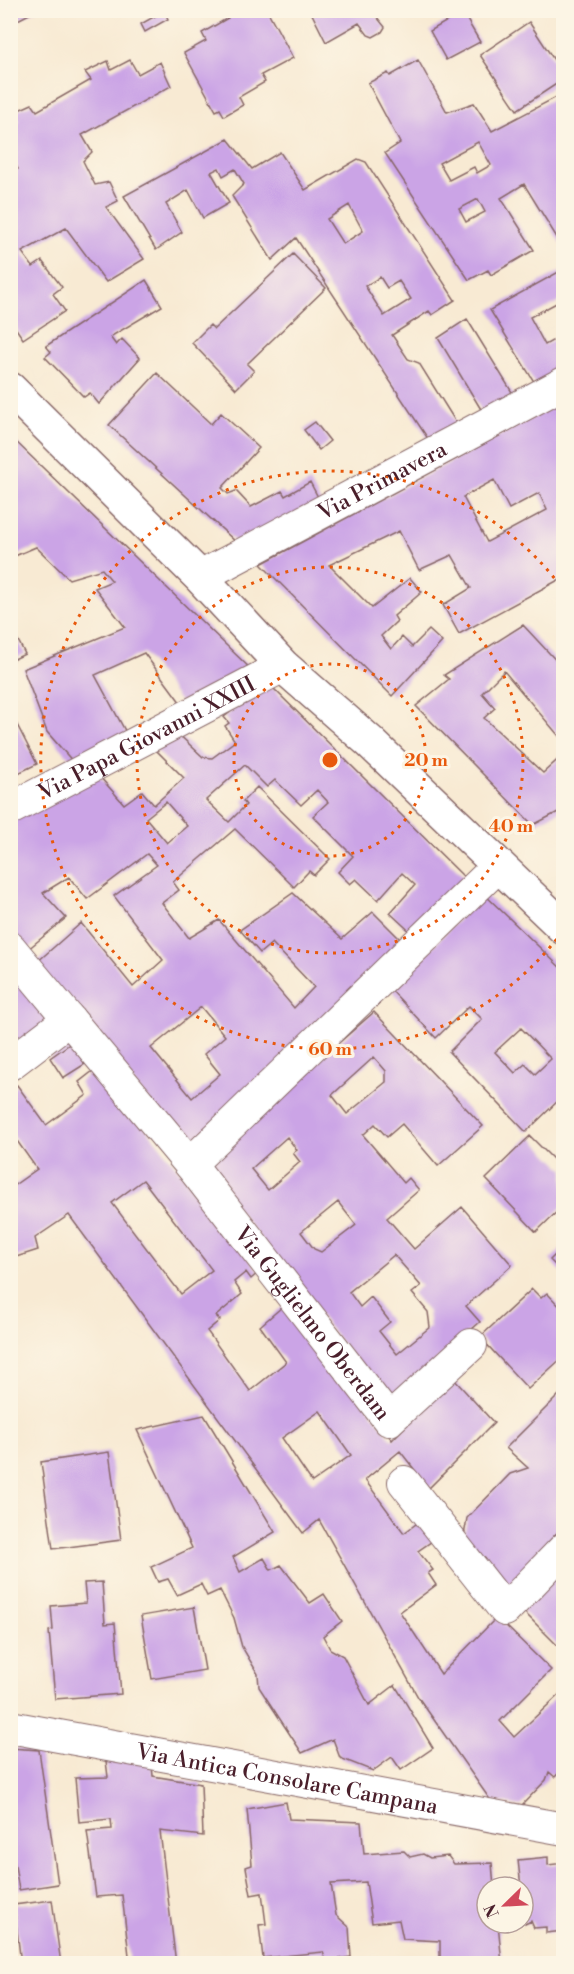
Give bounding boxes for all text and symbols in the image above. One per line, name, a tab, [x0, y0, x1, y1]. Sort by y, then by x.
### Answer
street label: Via Primavera	[312, 436, 452, 527]
street label: Via Papa Giovanni XXIII	[33, 671, 261, 807]
text: 20 m	[404, 749, 448, 772]
centre of rings	[320, 750, 340, 770]
text: 40 m	[489, 815, 534, 838]
text: 60 m	[308, 1038, 352, 1061]
street label: Via Guglielmo Oberdam	[228, 1220, 396, 1426]
street label: Via Antica Consolare Campana	[133, 1738, 441, 1821]
north arrow	[475, 1875, 535, 1935]
text: N	[480, 1901, 504, 1921]

